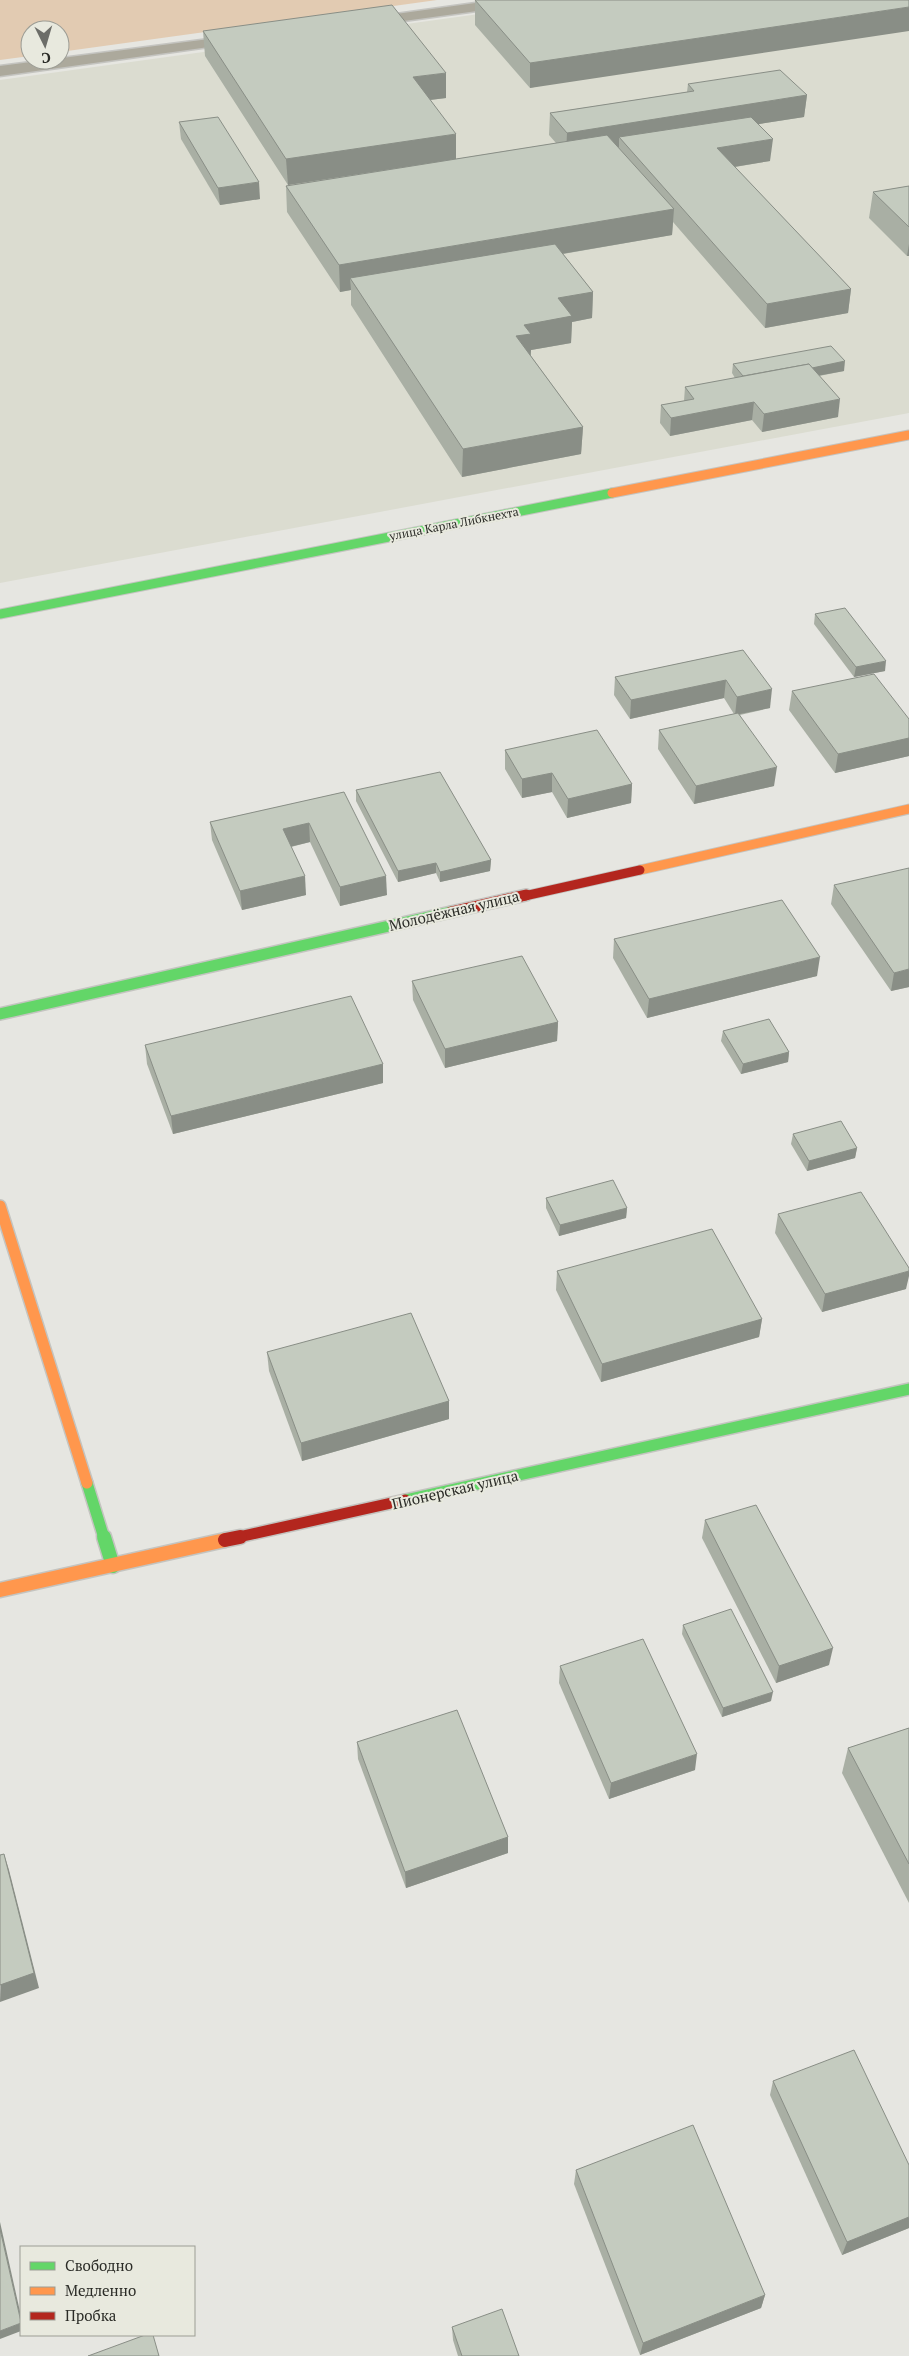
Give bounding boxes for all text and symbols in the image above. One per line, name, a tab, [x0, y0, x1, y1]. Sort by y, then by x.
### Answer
north arrow	[20, 20, 70, 70]
text: С	[41, 49, 52, 68]
street label: улица Карла Либкнехта	[387, 504, 520, 544]
street label: Молодёжная улица	[387, 885, 521, 935]
street label: Пионерская улица	[390, 1465, 520, 1513]
legend	[20, 2246, 195, 2336]
text: Свободно	[65, 2255, 133, 2275]
text: Медленно	[65, 2280, 136, 2300]
text: Пробка	[65, 2305, 117, 2325]

